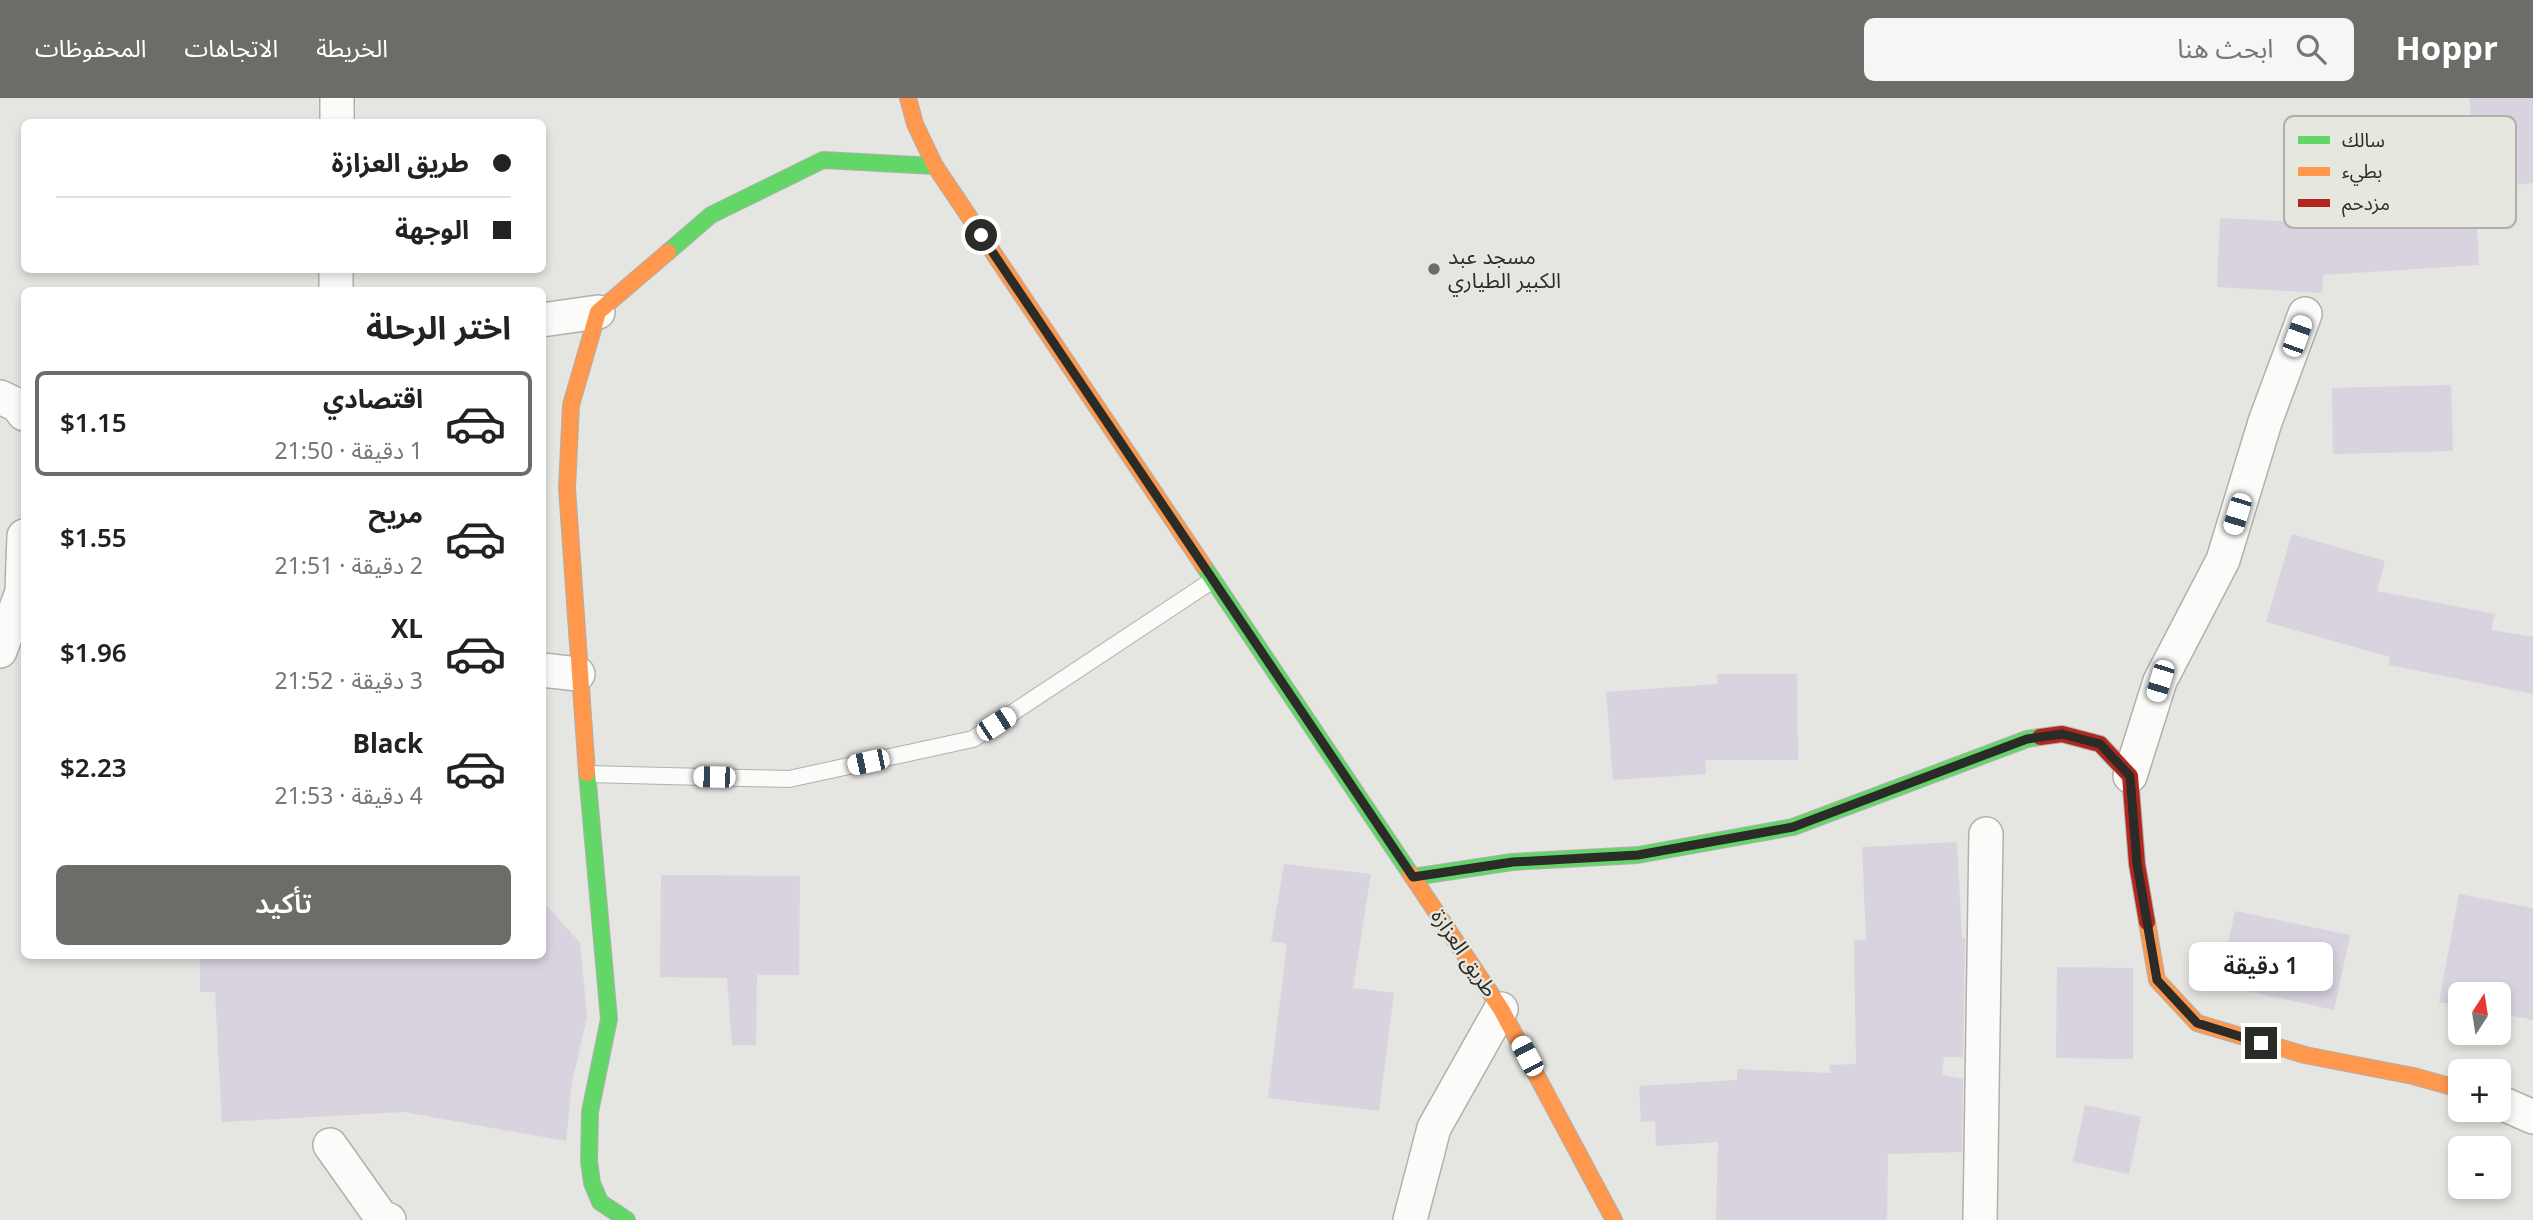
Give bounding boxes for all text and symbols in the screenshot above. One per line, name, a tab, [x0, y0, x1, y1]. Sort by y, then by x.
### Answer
text: Hoppr	[2396, 15, 2498, 84]
search box	[1864, 18, 2354, 81]
text: ابحث هنا	[2177, 22, 2274, 77]
text: المحفوظات	[35, 24, 146, 75]
text: الاتجاهات	[184, 24, 278, 75]
text: الخريطة	[316, 24, 388, 75]
icon: search	[2292, 30, 2330, 68]
legend	[2284, 116, 2516, 228]
text: سالك	[2342, 121, 2385, 161]
text: طريق العزازة	[331, 136, 469, 191]
text: بطيء	[2342, 152, 2382, 192]
text: مزدحم	[2342, 184, 2390, 224]
text: الوجهة	[395, 203, 469, 258]
route start	[965, 219, 997, 251]
place label: مسجد عبد الكبير الطياري	[1448, 235, 1561, 303]
marker: مسجد عبد الكبير الطياري	[1426, 261, 1442, 277]
text: اختر الرحلة	[366, 295, 511, 363]
car	[2280, 313, 2315, 359]
text: اقتصادي	[323, 372, 423, 427]
icon: car	[444, 392, 507, 455]
text: $1.15	[60, 396, 127, 451]
text: 1 دقيقة · 21:50	[275, 427, 423, 476]
text: مريح	[368, 487, 423, 542]
car	[2221, 491, 2254, 537]
icon: car	[444, 507, 507, 570]
text: $1.55	[60, 511, 127, 566]
text: 2 دقيقة · 21:51	[275, 542, 423, 591]
text: XL	[391, 602, 423, 657]
icon: car	[444, 622, 507, 685]
text: $1.96	[60, 626, 127, 681]
text: 3 دقيقة · 21:52	[275, 657, 423, 706]
car	[2144, 658, 2177, 704]
car	[973, 704, 1020, 744]
text: Black	[352, 717, 423, 772]
icon: car	[444, 737, 507, 800]
text: $2.23	[60, 741, 127, 796]
car	[846, 747, 891, 777]
car	[693, 766, 736, 788]
text: 4 دقيقة · 21:53	[275, 772, 423, 821]
button: تأكيد	[56, 865, 511, 945]
street label: طريق العزازة	[1418, 899, 1510, 1007]
callout: 1 دقيقة	[2189, 942, 2333, 990]
text: 1 دقيقة	[2224, 942, 2298, 991]
north arrow	[2448, 982, 2511, 1045]
map controls	[2448, 982, 2511, 1199]
route end	[2245, 1027, 2277, 1059]
car	[1508, 1033, 1547, 1079]
button: +	[2448, 1059, 2511, 1122]
button: −	[2448, 1136, 2511, 1199]

